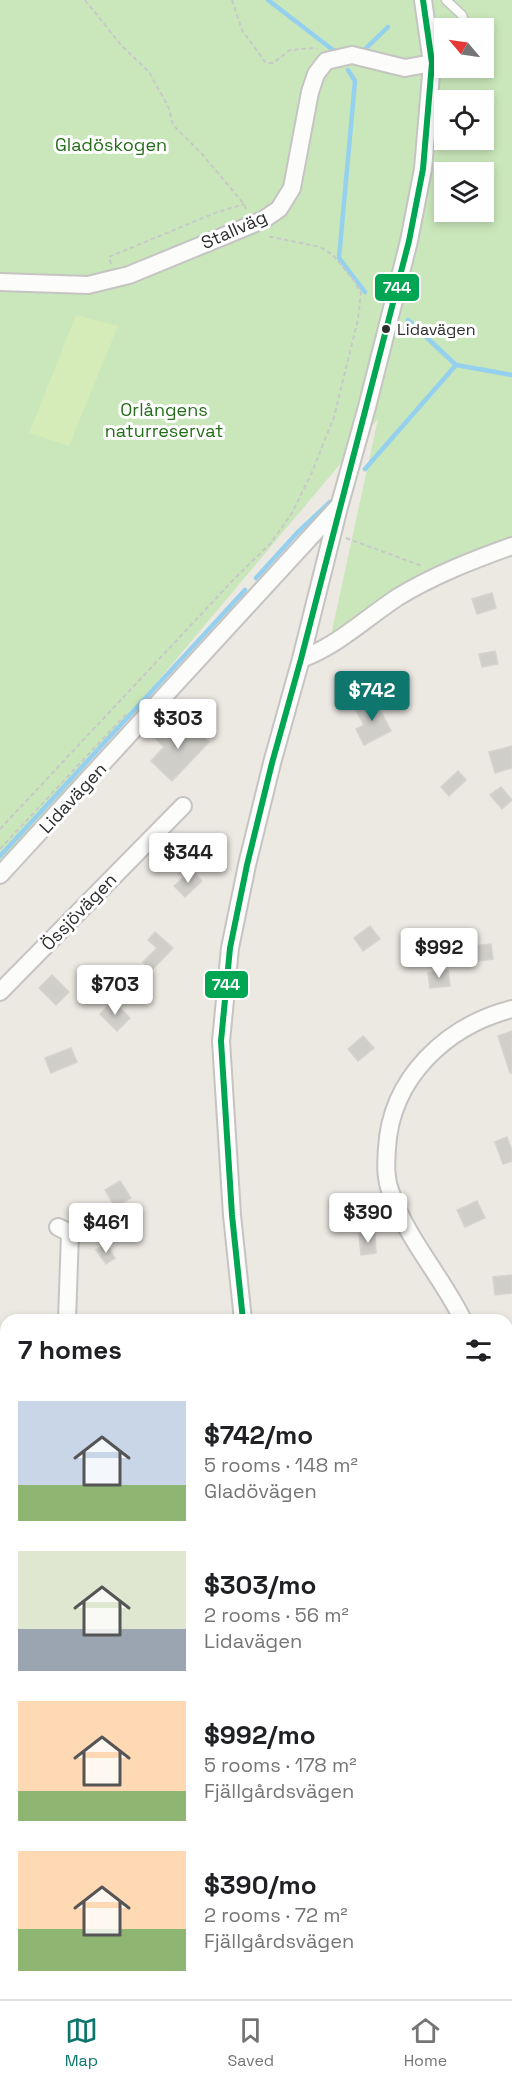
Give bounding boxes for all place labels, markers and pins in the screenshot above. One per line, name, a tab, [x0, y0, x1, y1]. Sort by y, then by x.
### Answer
place label: Lidavägen	[397, 319, 476, 340]
marker: Lidavägen	[380, 323, 392, 335]
pin: $742	[336, 671, 408, 722]
pin: $303	[142, 699, 214, 750]
pin: $344	[152, 833, 224, 884]
pin: $992	[403, 928, 475, 979]
pin: $703	[79, 965, 151, 1016]
pin: $390	[332, 1193, 404, 1244]
pin: $461	[70, 1203, 142, 1254]

